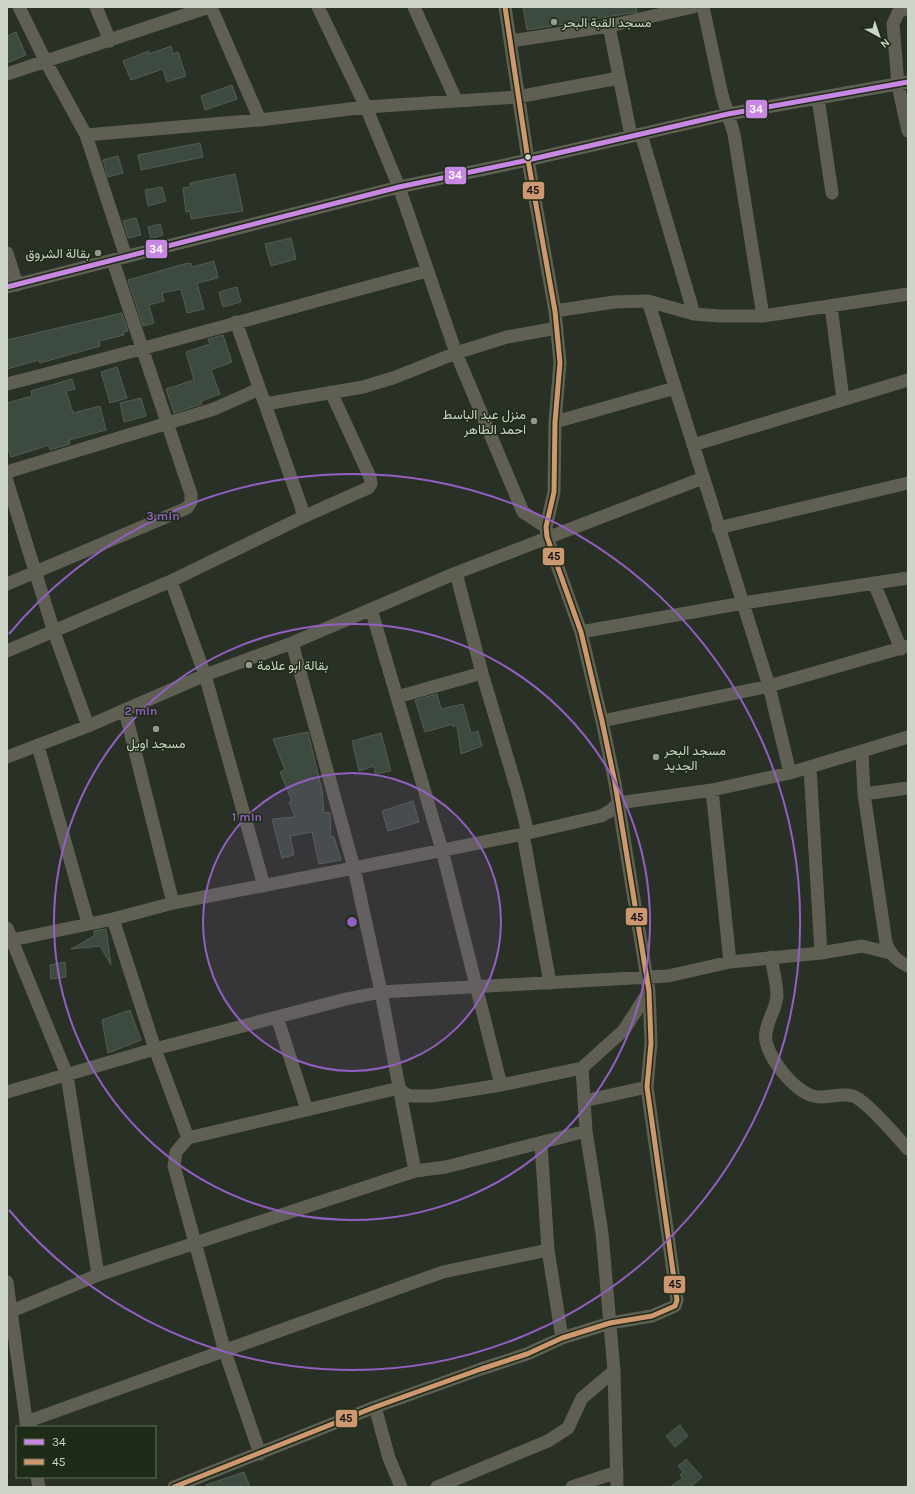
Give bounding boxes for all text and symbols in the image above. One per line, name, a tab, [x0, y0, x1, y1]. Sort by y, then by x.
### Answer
place label: مسجد القبة البحر	[561, 15, 652, 31]
north arrow	[859, 16, 899, 56]
marker: مسجد القبة البحر	[549, 17, 559, 27]
text: N	[878, 36, 892, 51]
line badge: 34	[745, 99, 768, 119]
text: 34	[749, 103, 763, 116]
unlabelled marker	[523, 152, 533, 162]
line badge: 34	[444, 166, 467, 185]
text: 34	[448, 169, 462, 182]
line badge: 45	[522, 181, 545, 200]
text: 45	[527, 184, 539, 197]
line badge: 34	[145, 239, 168, 259]
text: 34	[149, 243, 163, 256]
place label: بقالة الشروق	[25, 246, 90, 262]
marker: بقالة الشروق	[93, 248, 103, 258]
place label: منزل عبد الباسط احمد الطاهر	[443, 407, 526, 438]
marker: منزل عبد الباسط احمد الطاهر	[529, 416, 539, 426]
text: 3 min	[146, 509, 180, 523]
line badge: 45	[542, 547, 565, 566]
text: 45	[548, 550, 560, 563]
place label: بقالة ابو علامة	[257, 658, 328, 674]
marker: بقالة ابو علامة	[244, 660, 254, 670]
text: 2 min	[124, 704, 158, 718]
marker: مسجد اويل	[151, 724, 161, 734]
place label: مسجد اويل	[127, 736, 185, 752]
place label: مسجد البحر الجديد	[663, 743, 726, 773]
marker: مسجد البحر الجديد	[651, 752, 661, 762]
text: 1 min	[232, 810, 262, 824]
line badge: 45	[625, 907, 648, 926]
text: 45	[631, 911, 643, 924]
centre of rings	[345, 915, 359, 929]
line badge: 45	[663, 1275, 686, 1294]
text: 45	[669, 1278, 681, 1291]
line badge: 45	[335, 1409, 358, 1428]
text: 45	[340, 1412, 352, 1425]
legend	[16, 1426, 156, 1478]
text: 34	[52, 1435, 66, 1449]
text: 45	[52, 1455, 66, 1469]

